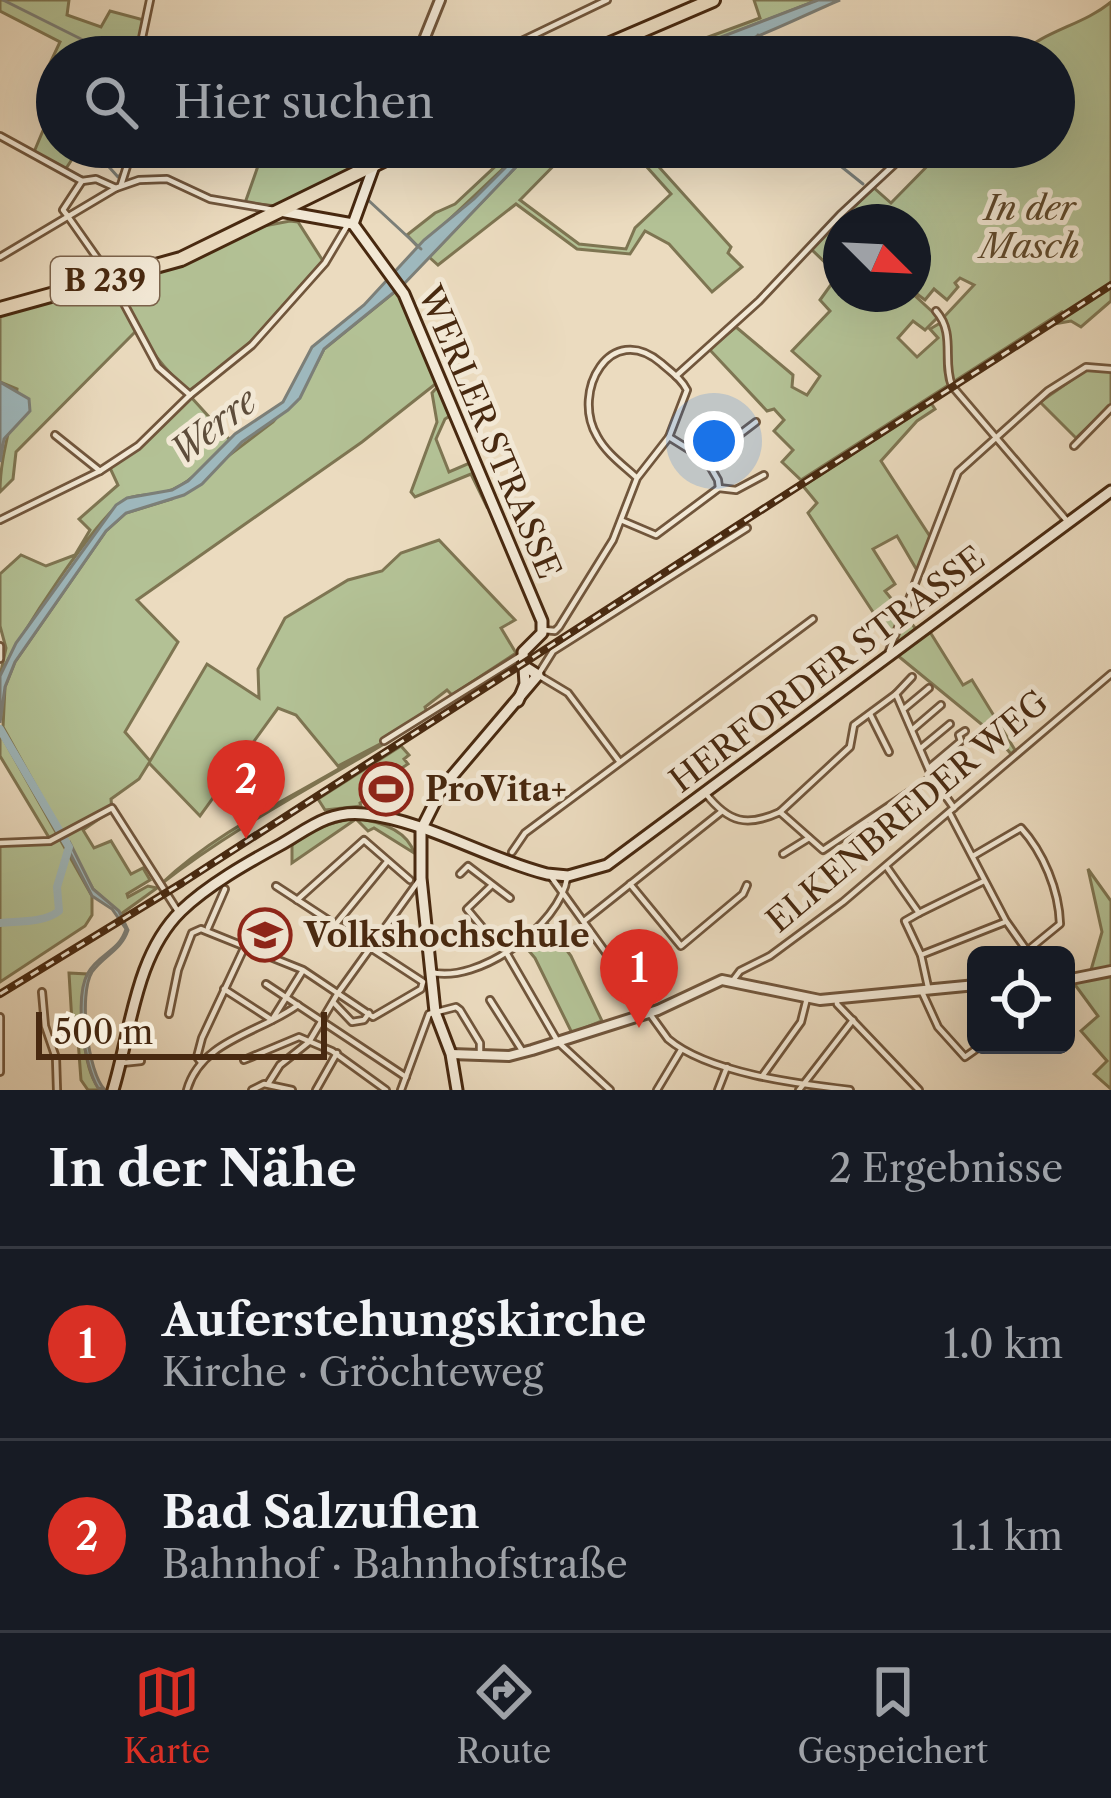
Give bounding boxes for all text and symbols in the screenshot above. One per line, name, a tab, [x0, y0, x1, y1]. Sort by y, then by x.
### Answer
search box	[36, 36, 1075, 168]
icon: search	[78, 69, 144, 135]
text: Hier suchen	[174, 74, 434, 130]
park label: In der Masch	[976, 188, 1080, 267]
north arrow	[823, 204, 931, 312]
road number: B 239	[51, 257, 159, 305]
street label: WERLER STRASSE	[409, 279, 570, 585]
water label: Werre	[161, 377, 267, 474]
your location	[684, 411, 744, 471]
street label: HERFORDER STRASSE	[662, 538, 993, 801]
street label: ELKENBREDER WEG	[758, 682, 1056, 941]
pin: 2	[207, 740, 285, 839]
sports icon: ProVita+	[358, 761, 414, 817]
place label: ProVita+	[425, 769, 567, 810]
school or university icon: Volkshochschule	[237, 907, 293, 963]
place label: Volkshochschule	[303, 915, 590, 956]
pin: 1	[600, 929, 678, 1028]
map controls	[967, 946, 1075, 1054]
button: locate	[967, 946, 1075, 1054]
scale bar	[36, 1006, 327, 1059]
text: 500 m	[54, 1012, 153, 1053]
text: In der Nähe	[48, 1137, 357, 1199]
text: 2 Ergebnisse	[829, 1144, 1063, 1192]
text: Auferstehungskirche	[162, 1292, 646, 1348]
text: 1	[78, 1320, 96, 1368]
text: 1.0 km	[943, 1320, 1063, 1368]
text: Kirche · Gröchteweg	[162, 1348, 543, 1396]
text: Bad Salzuflen	[162, 1484, 480, 1540]
text: 2	[75, 1512, 99, 1560]
text: 1.1 km	[951, 1512, 1063, 1560]
text: Bahnhof · Bahnhofstraße	[162, 1540, 628, 1588]
tab: Karte	[123, 1659, 210, 1772]
tab: Route	[457, 1659, 551, 1772]
tab: Gespeichert	[797, 1659, 988, 1772]

